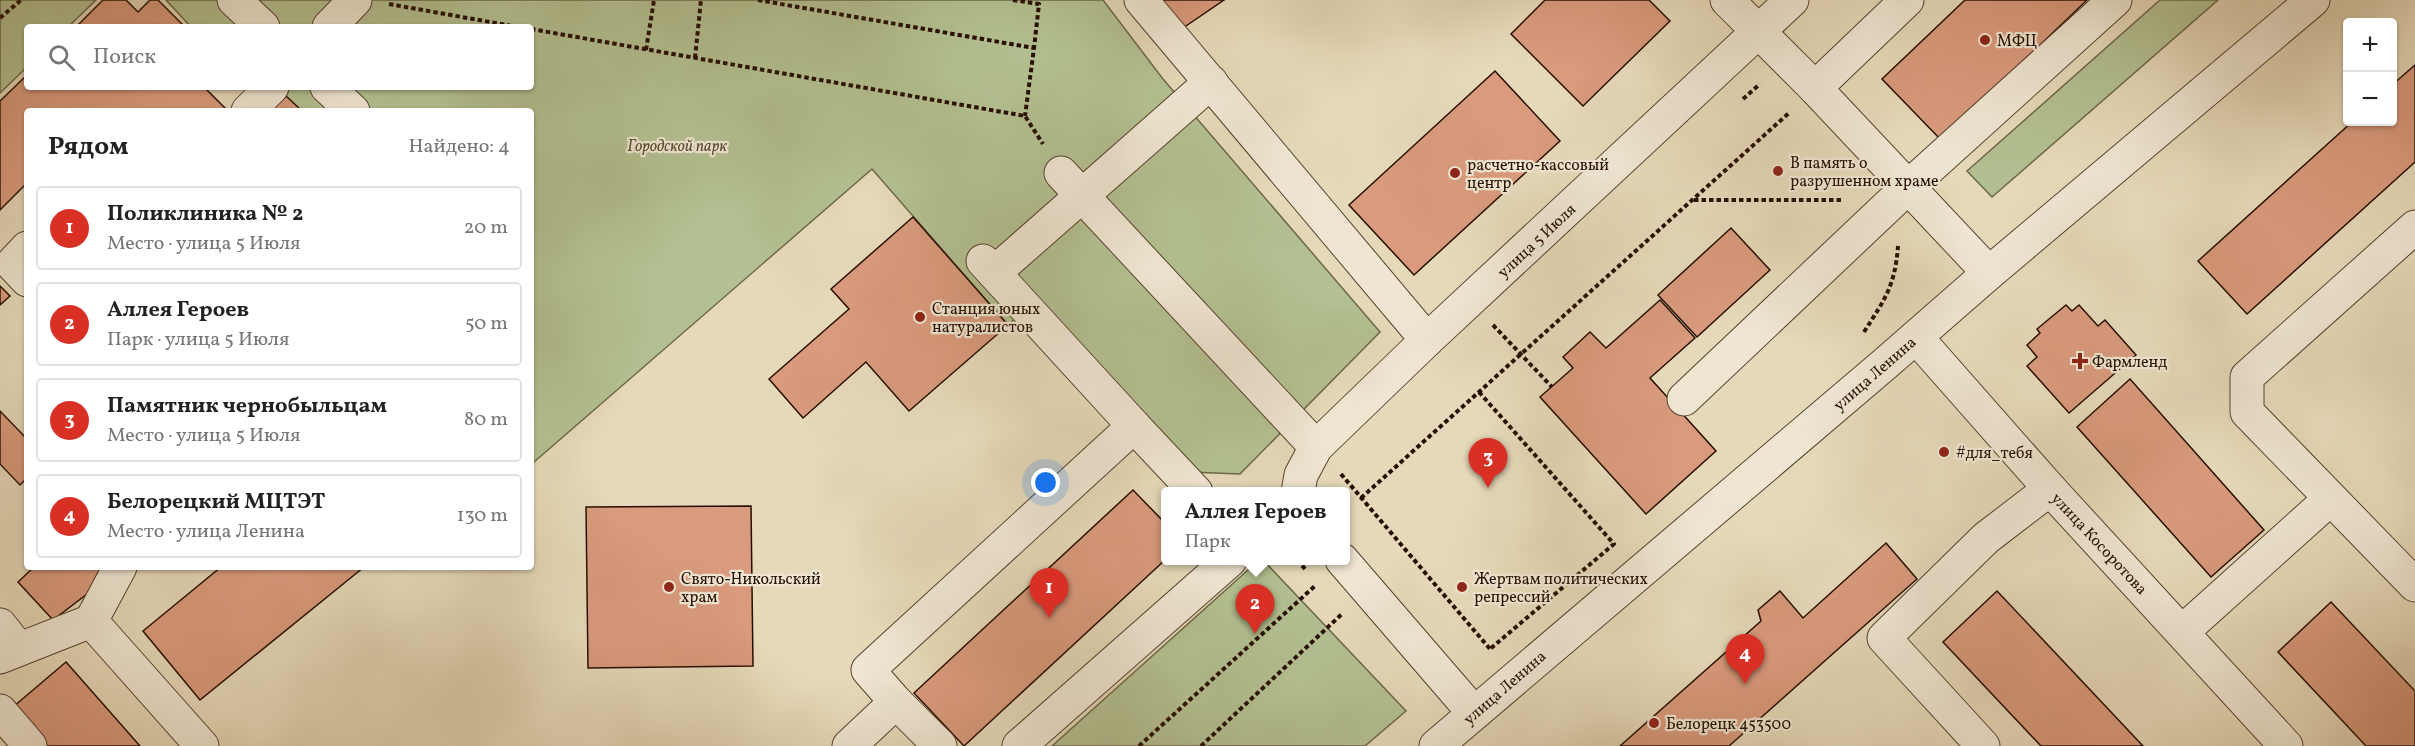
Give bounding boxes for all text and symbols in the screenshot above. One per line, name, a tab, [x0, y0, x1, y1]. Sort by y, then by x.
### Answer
map controls	[2343, 18, 2397, 126]
button: +	[2343, 18, 2397, 72]
search box	[24, 24, 534, 90]
place label: МФЦ	[1997, 31, 2037, 53]
marker: МФЦ	[1978, 33, 1992, 47]
icon: search	[45, 41, 78, 74]
text: Поиск	[93, 42, 156, 73]
button: −	[2343, 72, 2397, 126]
text: Рядом	[48, 129, 128, 165]
text: Найдено: 4	[409, 133, 510, 161]
park label: Городской парк	[627, 136, 727, 158]
place label: В память о разрушенном храме	[1790, 153, 1939, 193]
place label: расчетно-кассовый центр	[1467, 155, 1609, 195]
marker: В память о разрушенном храме	[1771, 164, 1785, 178]
marker: расчетно-кассовый центр	[1448, 166, 1462, 180]
text: Поликлиника № 2	[107, 199, 303, 230]
street label: улица 5 Июля	[1493, 199, 1581, 284]
text: 1	[65, 214, 74, 242]
text: 20 m	[464, 214, 508, 242]
text: Место · улица 5 Июля	[107, 230, 301, 258]
text: Аллея Героев	[107, 295, 249, 326]
place label: Станция юных натуралистов	[932, 299, 1040, 339]
text: 2	[64, 310, 75, 338]
text: 50 m	[465, 310, 508, 338]
marker: Станция юных натуралистов	[913, 310, 927, 324]
text: Парк · улица 5 Июля	[107, 326, 289, 354]
street label: улица Ленина	[1829, 332, 1922, 417]
place label: Фармленд	[2092, 352, 2167, 374]
marker: Фармленд	[2073, 354, 2087, 368]
text: Памятник чернобыльцам	[107, 391, 387, 422]
text: 3	[64, 406, 75, 434]
text: 80 m	[464, 406, 508, 434]
text: Место · улица 5 Июля	[107, 422, 301, 450]
pin: 3	[1468, 438, 1508, 488]
place label: #для_тебя	[1956, 443, 2033, 465]
marker: #для_тебя	[1937, 445, 1951, 459]
your location	[1031, 468, 1060, 497]
text: Белорецкий МЦТЭТ	[107, 487, 325, 518]
popup	[1161, 487, 1350, 565]
street label: улица Косоротова	[2045, 488, 2152, 600]
text: Аллея Героев	[1184, 497, 1327, 528]
text: 4	[63, 502, 76, 530]
text: 130 m	[457, 502, 508, 530]
text: Место · улица Ленина	[107, 518, 305, 546]
text: Парк	[1184, 528, 1231, 556]
pin: 1	[1030, 568, 1068, 618]
place label: Свято-Никольский храм	[681, 569, 821, 609]
place label: Жертвам политических репрессий	[1474, 569, 1648, 609]
marker: Свято-Никольский храм	[662, 580, 676, 594]
marker: Жертвам политических репрессий	[1455, 580, 1469, 594]
pin: 2	[1236, 584, 1274, 634]
pin: 4	[1726, 634, 1764, 684]
street label: улица Ленина	[1459, 646, 1552, 731]
place label: Белорецк 453500	[1666, 714, 1791, 736]
marker: Белорецк 453500	[1647, 716, 1661, 730]

